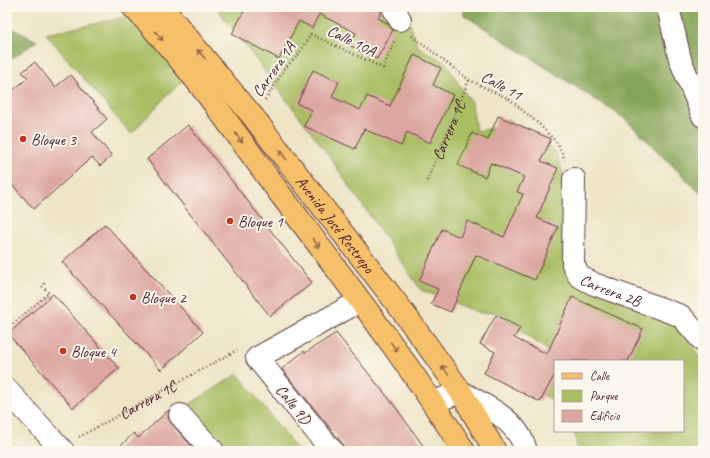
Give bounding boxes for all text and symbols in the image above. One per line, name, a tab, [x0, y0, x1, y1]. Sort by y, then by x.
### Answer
street label: Calle 10A	[324, 21, 380, 62]
one-way arrow	[154, 31, 163, 42]
street label: Carrera 1A	[248, 37, 301, 101]
one-way arrow	[197, 48, 205, 59]
street label: Calle 11	[478, 67, 526, 106]
street label: Carrera 1C	[428, 97, 471, 163]
place label: Bloque 3	[31, 130, 78, 150]
one-way arrow	[235, 133, 243, 144]
marker: Bloque 3	[18, 134, 28, 144]
one-way arrow	[278, 149, 287, 160]
street label: Avenida José Restrepo	[291, 172, 379, 278]
place label: Bloque 1	[238, 212, 284, 232]
marker: Bloque 1	[225, 216, 235, 226]
one-way arrow	[312, 237, 321, 248]
street label: Carrera 2B	[577, 269, 645, 312]
place label: Bloque 2	[141, 288, 188, 308]
marker: Bloque 2	[128, 292, 138, 302]
one-way arrow	[390, 341, 398, 352]
place label: Bloque 4	[71, 342, 118, 362]
marker: Bloque 4	[58, 346, 68, 356]
legend	[554, 360, 684, 432]
one-way arrow	[441, 365, 450, 376]
text: Calle	[590, 368, 610, 384]
street label: Carrera 1C	[116, 376, 181, 424]
street label: Calle 9D	[271, 381, 316, 430]
text: Parque	[590, 388, 619, 404]
text: Edificio	[590, 408, 620, 424]

